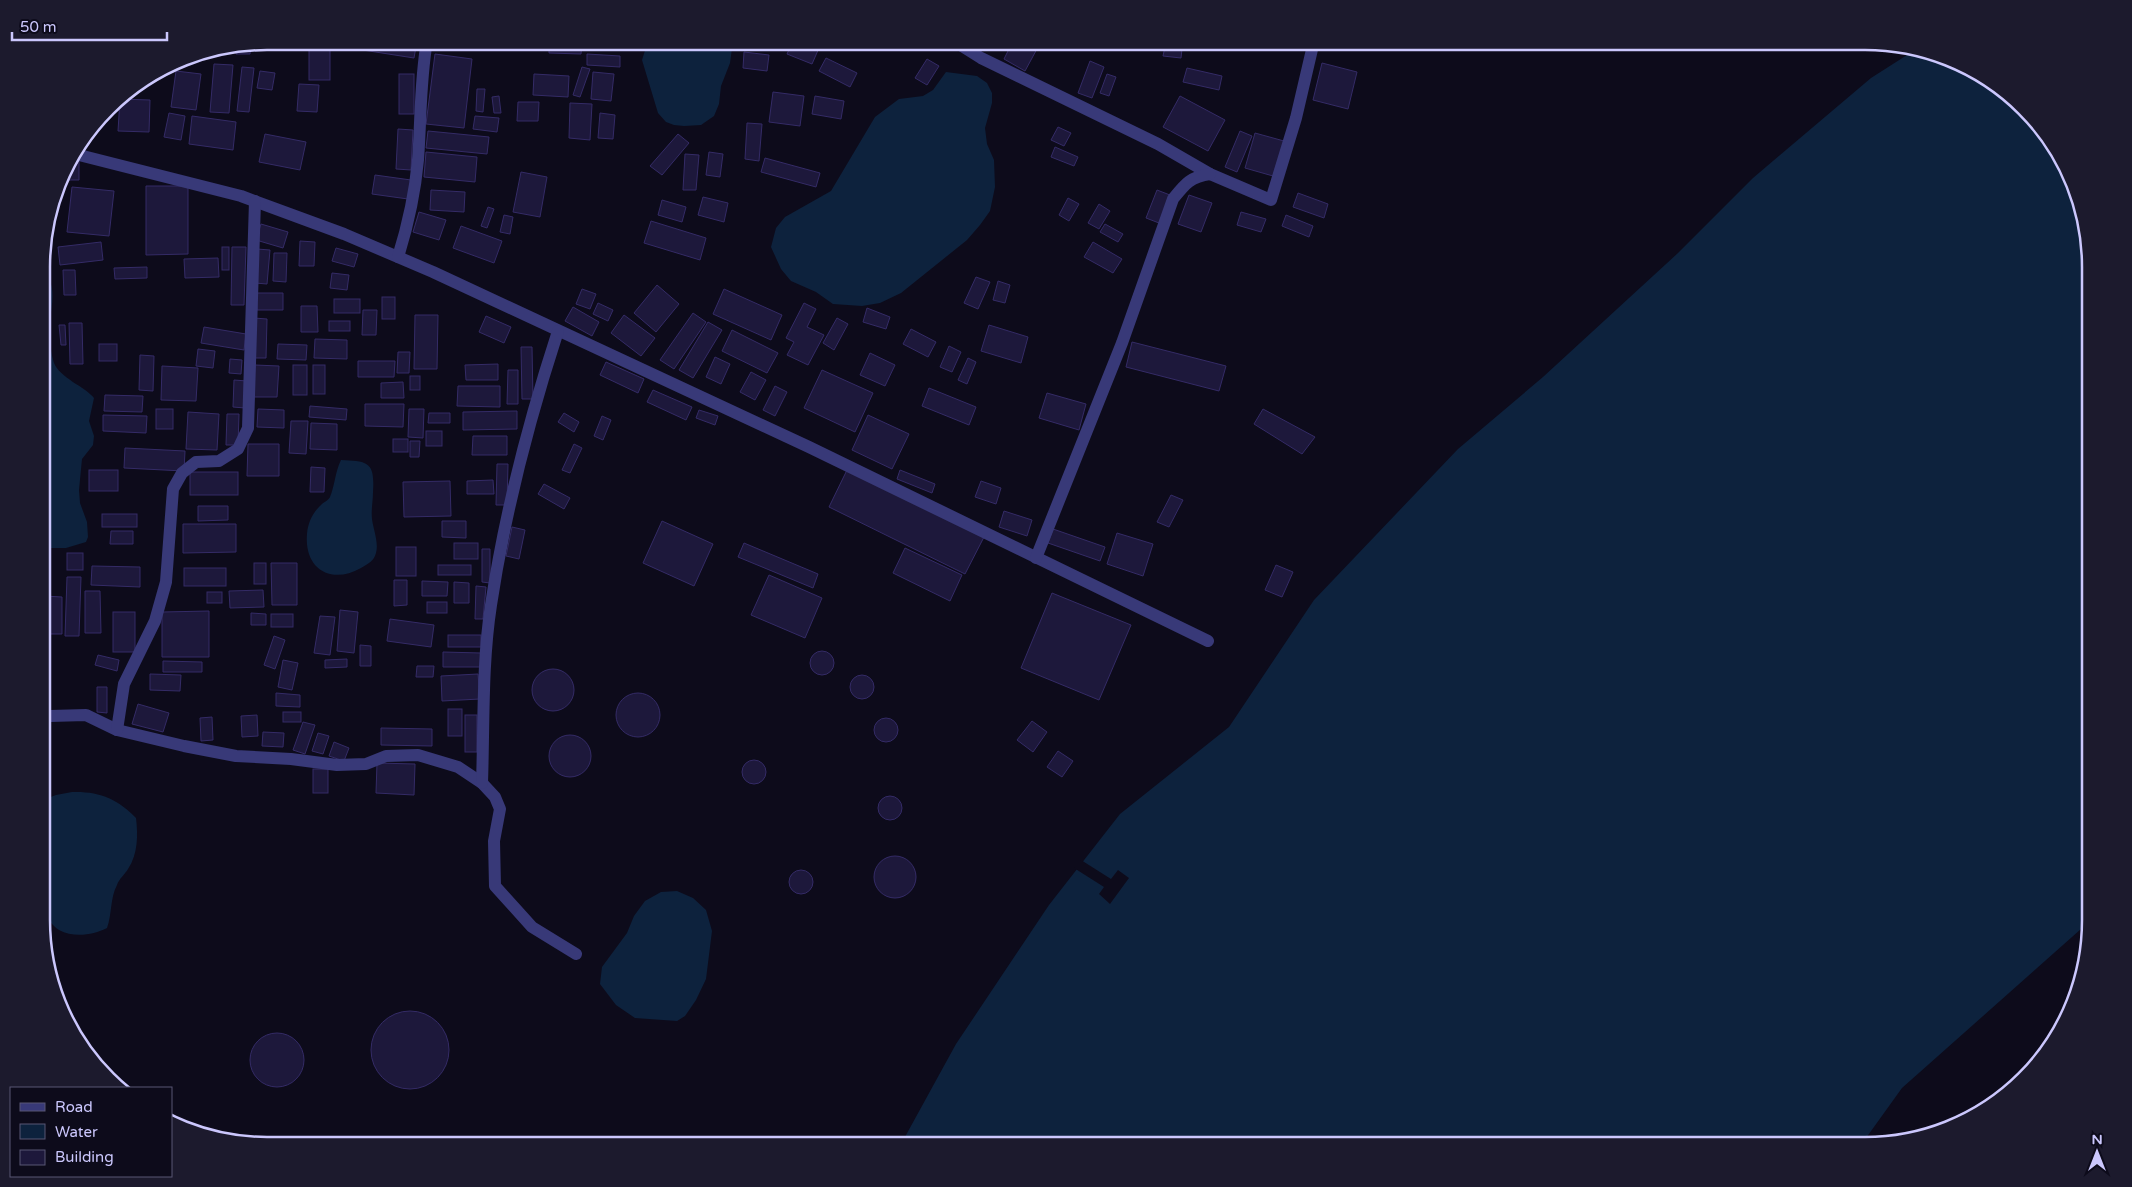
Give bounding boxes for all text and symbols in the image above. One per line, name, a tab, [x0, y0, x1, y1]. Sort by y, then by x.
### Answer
scale bar	[12, 10, 168, 42]
text: 50 m	[20, 18, 57, 36]
legend	[10, 1087, 172, 1177]
text: Road	[55, 1098, 93, 1116]
text: Water	[55, 1123, 98, 1141]
north arrow	[2072, 1127, 2122, 1177]
text: N	[2091, 1131, 2103, 1148]
text: Building	[55, 1148, 114, 1166]

